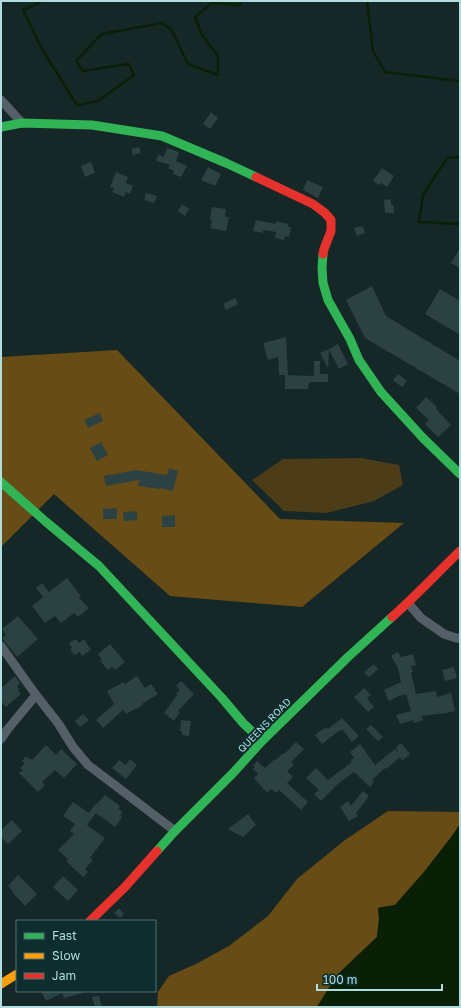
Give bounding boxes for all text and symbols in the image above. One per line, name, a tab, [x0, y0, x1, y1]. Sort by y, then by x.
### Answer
street label: QUEENS ROAD	[235, 695, 293, 755]
legend	[16, 920, 156, 992]
text: Fast	[52, 928, 77, 943]
text: Slow	[52, 948, 80, 963]
scale bar	[317, 966, 442, 992]
text: Jam	[52, 968, 76, 983]
text: 100 m	[323, 972, 357, 987]

